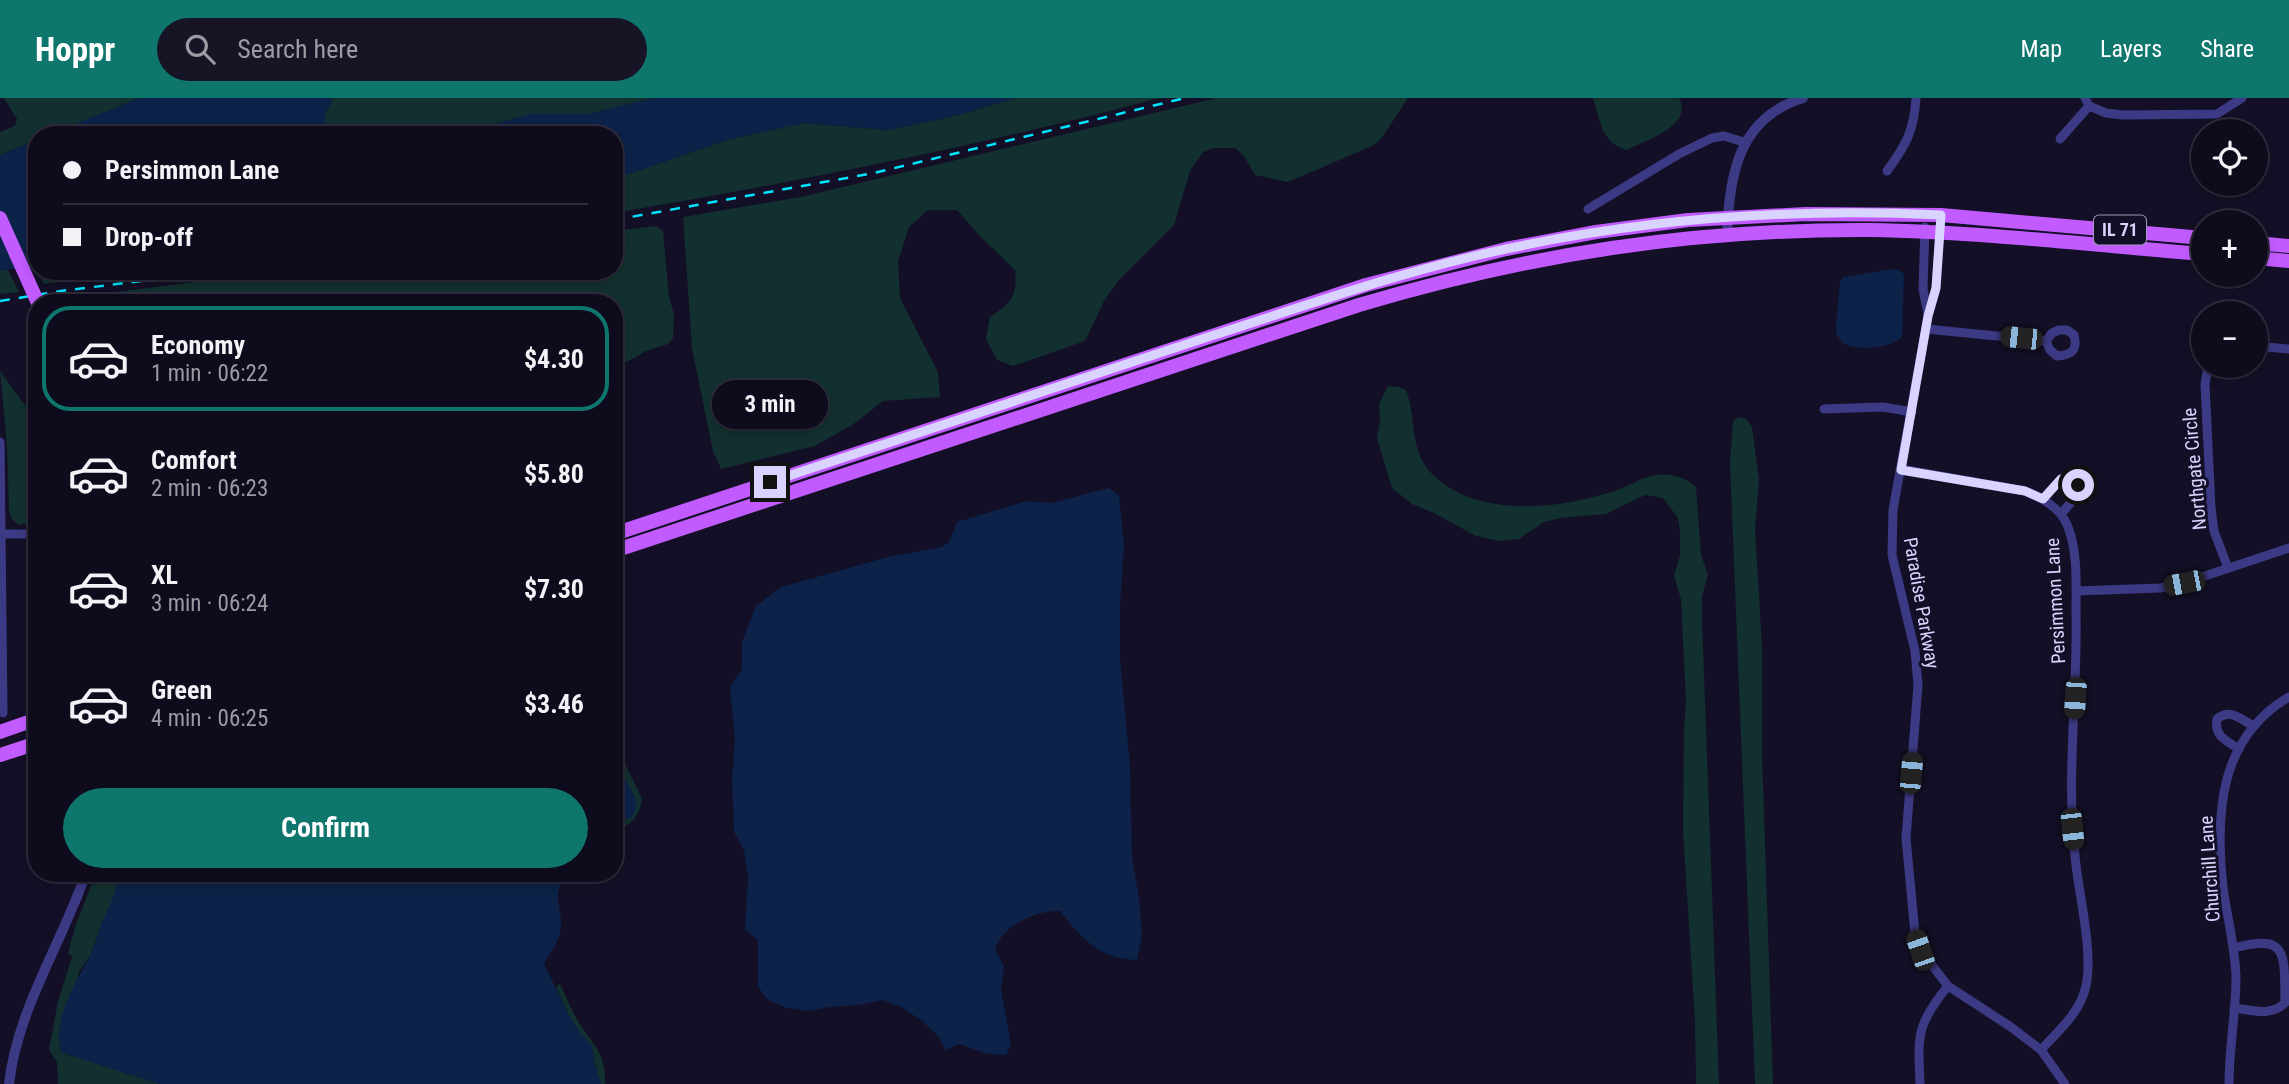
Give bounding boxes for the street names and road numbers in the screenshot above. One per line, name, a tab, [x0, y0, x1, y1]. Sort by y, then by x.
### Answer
road number: IL 71	[2094, 216, 2146, 244]
street label: Northgate Circle	[2178, 407, 2211, 531]
street label: Paradise Parkway	[1899, 536, 1944, 671]
street label: Persimmon Lane	[2041, 537, 2070, 665]
street label: Churchill Lane	[2194, 815, 2225, 923]

